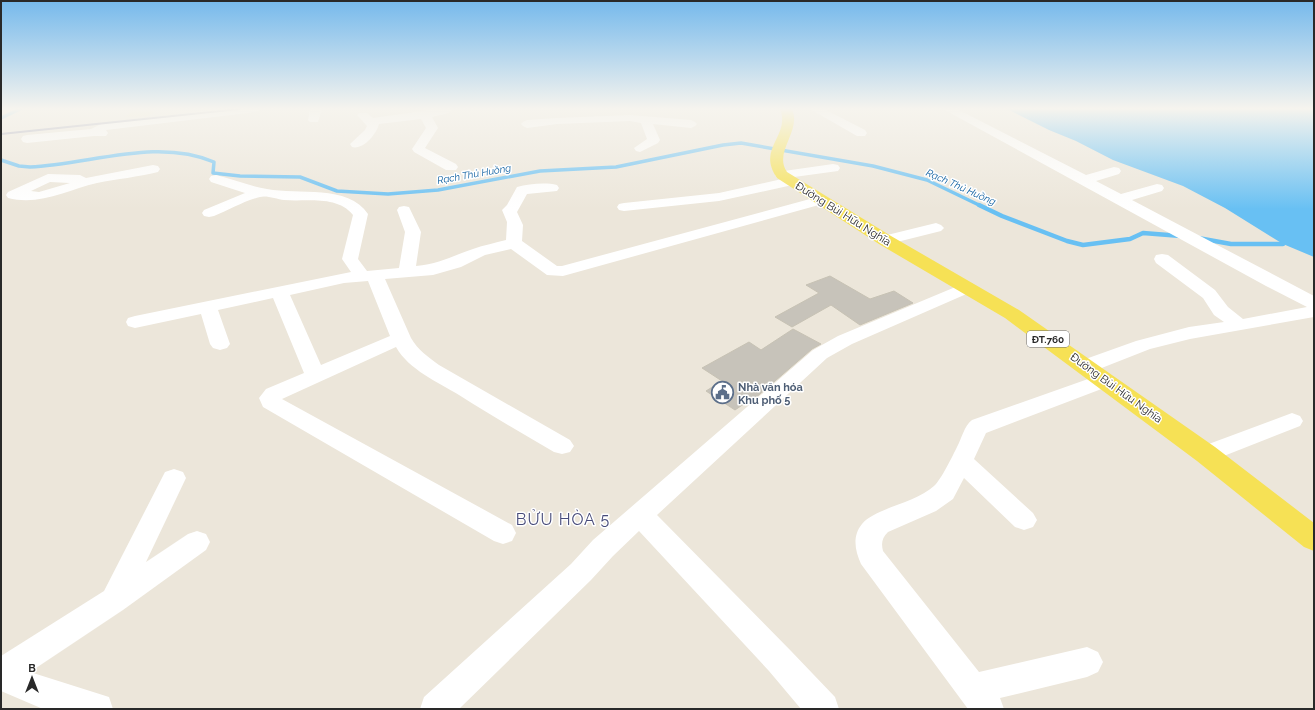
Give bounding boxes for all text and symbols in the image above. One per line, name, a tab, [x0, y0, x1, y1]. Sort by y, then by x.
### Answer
water label: Rạch Thủ Huồng	[436, 162, 512, 186]
water label: Rạch Thủ Huồng	[925, 167, 998, 207]
street label: Đường Bùi Hữu Nghĩa	[793, 179, 893, 249]
road number: ĐT.760	[1027, 331, 1069, 347]
street label: Đường Bùi Hữu Nghĩa	[1068, 350, 1164, 426]
public building icon: Nhà văn hóa Khu phố 5	[710, 380, 736, 406]
place label: Nhà văn hóa Khu phố 5	[738, 381, 803, 407]
district label: BỬU HÒA 5	[516, 509, 610, 529]
north arrow	[12, 658, 52, 698]
text: B	[28, 662, 36, 675]

